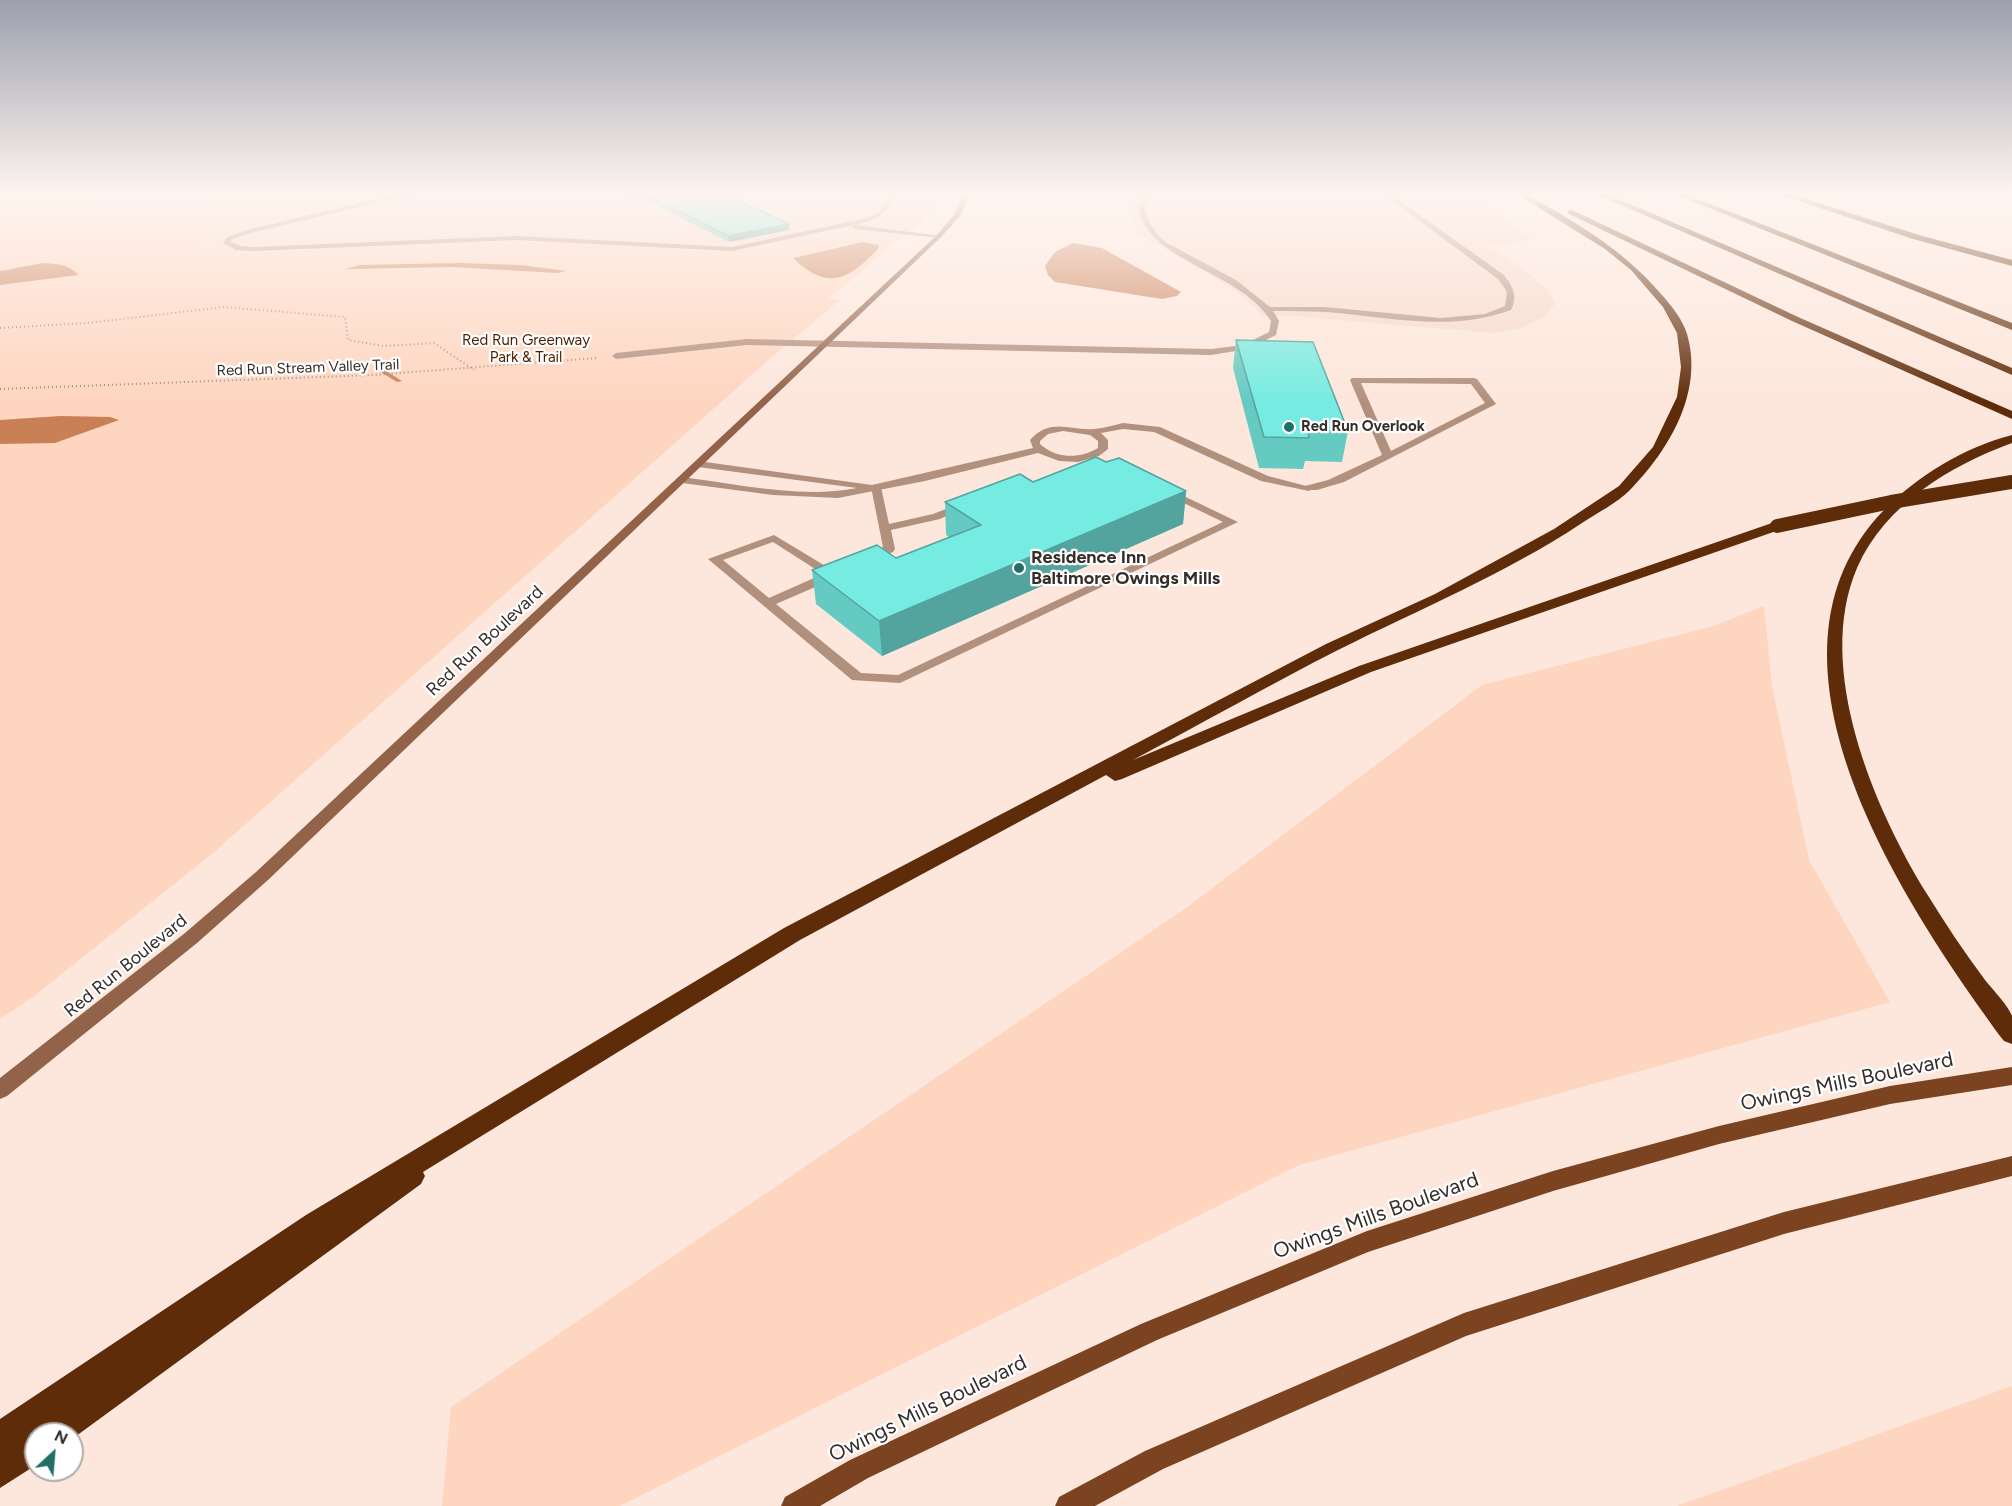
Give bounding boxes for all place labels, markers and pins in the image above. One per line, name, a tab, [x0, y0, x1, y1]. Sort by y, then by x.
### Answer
place label: Red Run Overlook	[1301, 418, 1425, 436]
marker: Red Run Overlook	[1282, 420, 1296, 434]
place label: Residence Inn Baltimore Owings Mills	[1031, 547, 1220, 590]
marker: Residence Inn Baltimore Owings Mills	[1012, 561, 1026, 575]

